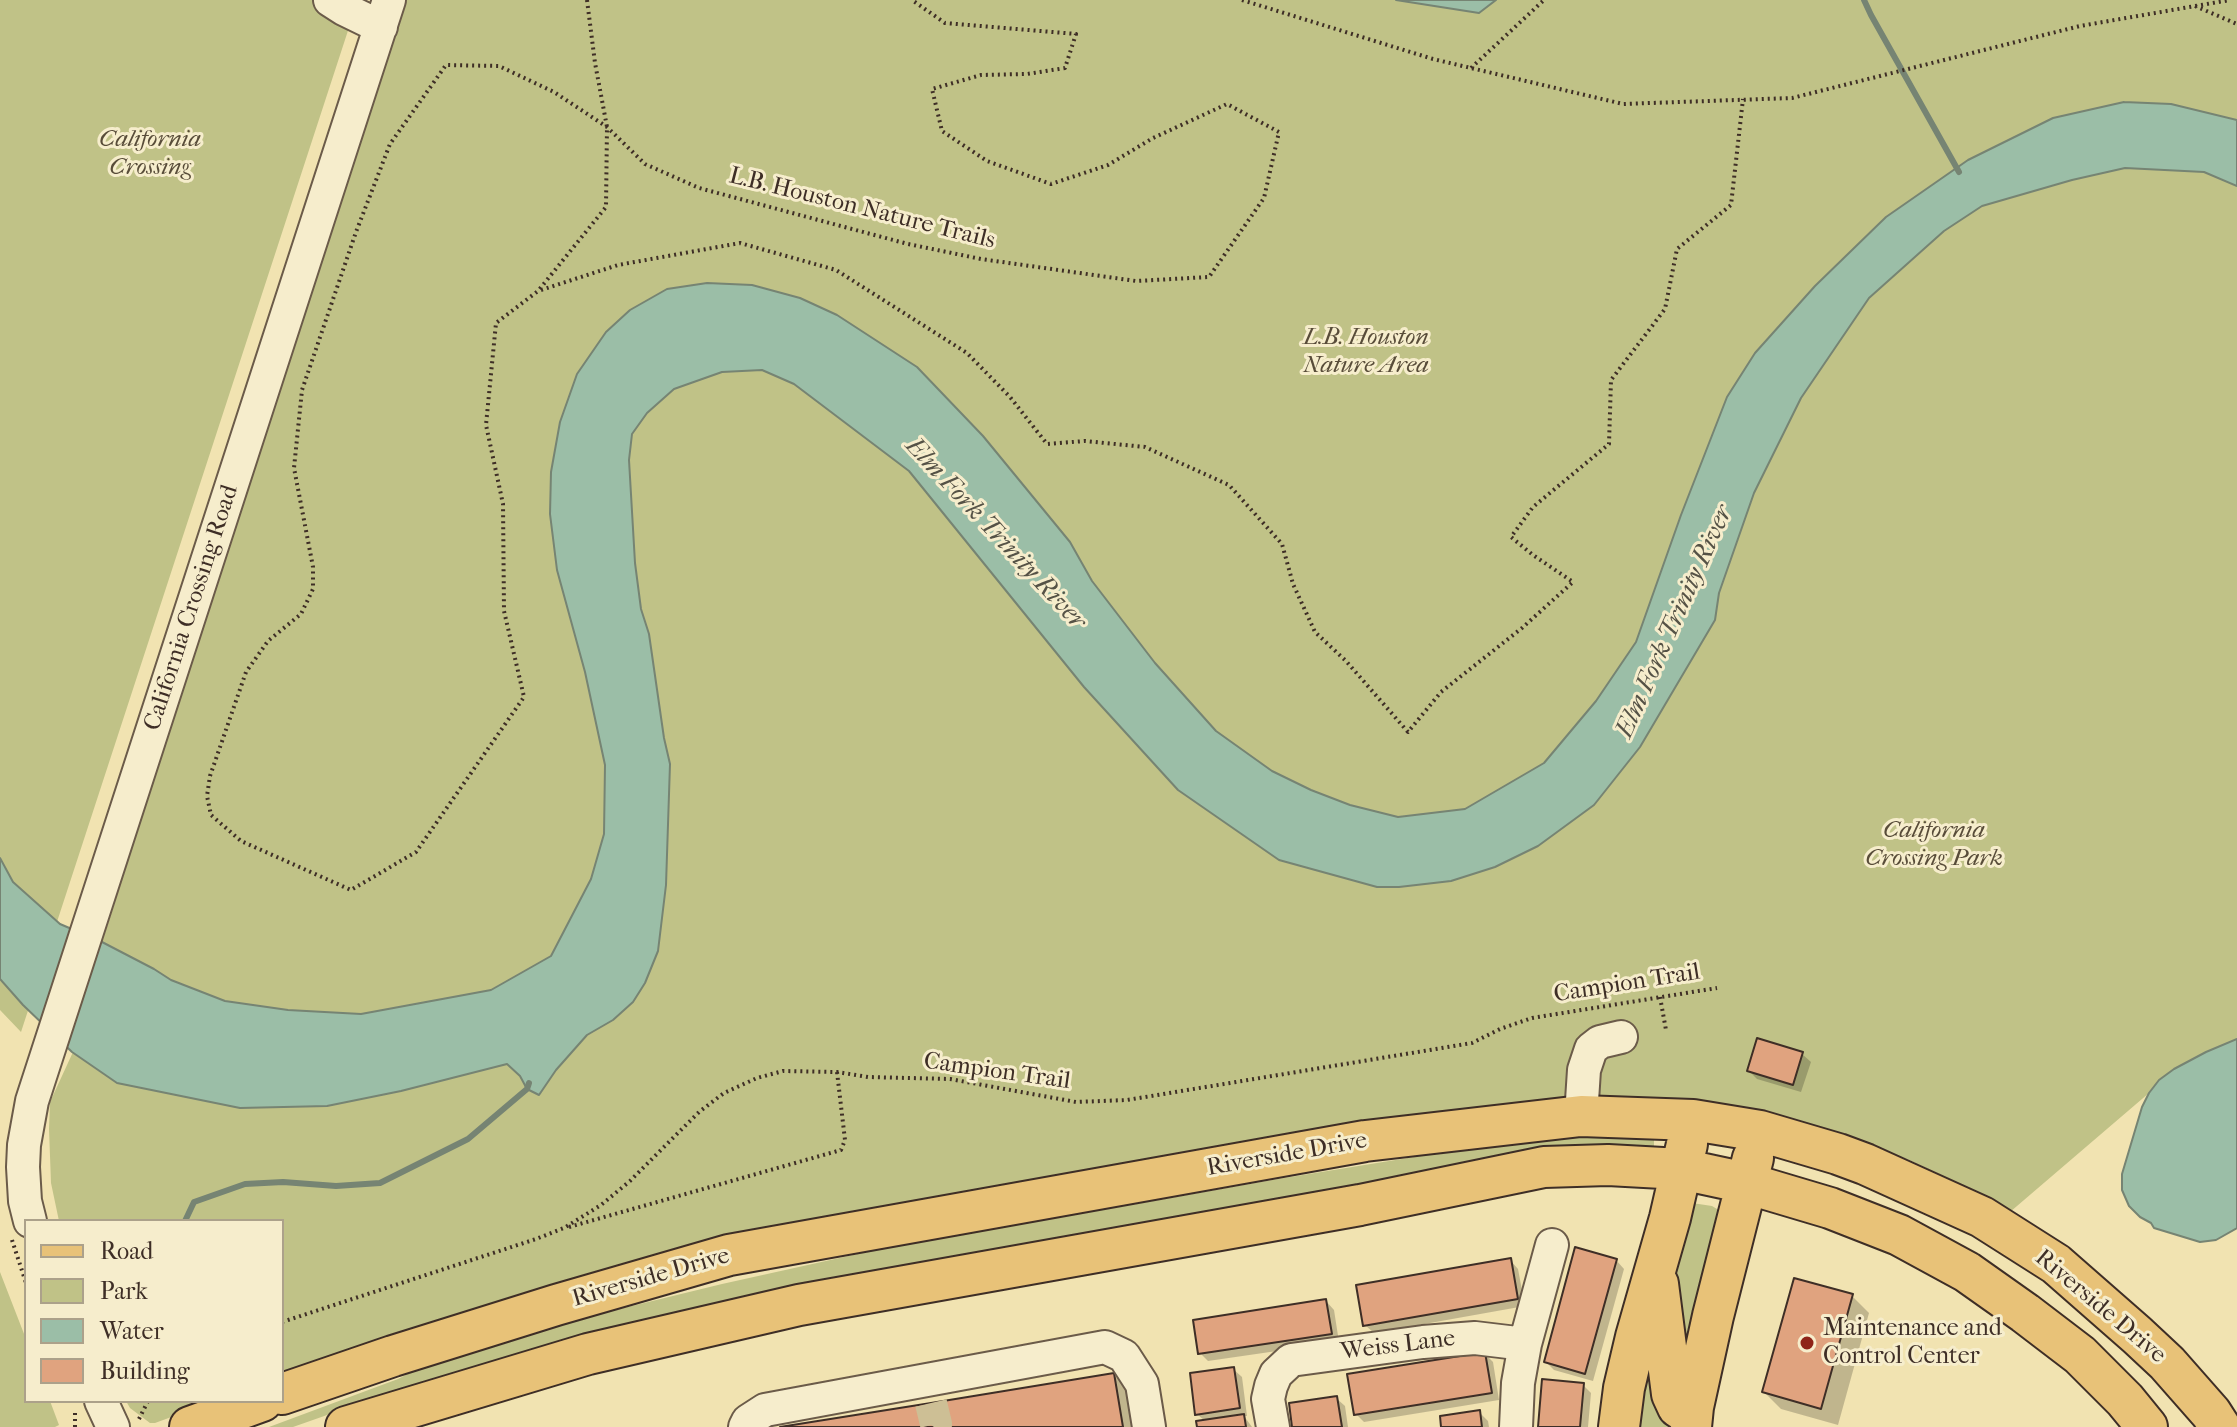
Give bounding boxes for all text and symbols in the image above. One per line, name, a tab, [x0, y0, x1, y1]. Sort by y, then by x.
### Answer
park label: California Crossing	[99, 126, 201, 182]
street label: L.B. Houston Nature Trails	[726, 162, 998, 256]
park label: L.B. Houston Nature Area	[1303, 324, 1429, 380]
water label: Elm Fork Trinity River	[898, 432, 1092, 636]
street label: California Crossing Road	[139, 482, 245, 734]
water label: Elm Fork Trinity River	[1610, 501, 1740, 743]
park label: California Crossing Park	[1865, 817, 2003, 873]
street label: Campion Trail	[1552, 958, 1702, 1010]
street label: Campion Trail	[922, 1047, 1072, 1097]
street label: Riverside Drive	[1205, 1127, 1369, 1183]
legend	[24, 1219, 284, 1403]
text: Road	[100, 1237, 153, 1265]
street label: Riverside Drive	[569, 1242, 733, 1314]
street label: Riverside Drive	[2029, 1244, 2171, 1370]
text: Park	[100, 1277, 148, 1305]
place label: Maintenance and Control Center	[1823, 1315, 2002, 1371]
text: Water	[100, 1317, 164, 1345]
street label: Weiss Lane	[1339, 1325, 1457, 1367]
marker: Maintenance and Control Center	[1798, 1334, 1816, 1352]
text: Building	[100, 1357, 190, 1385]

